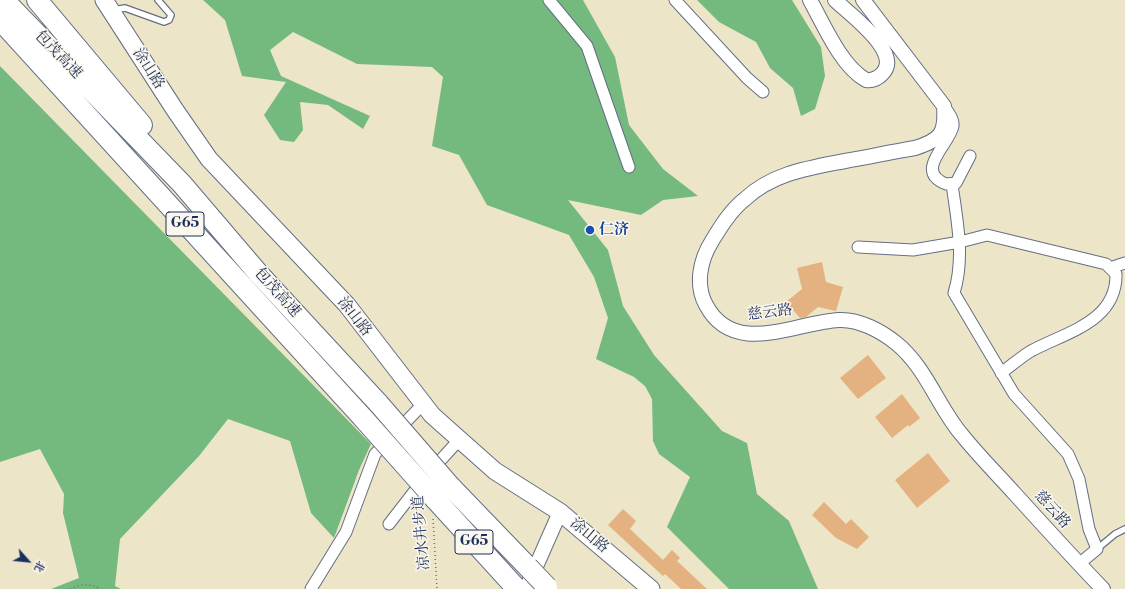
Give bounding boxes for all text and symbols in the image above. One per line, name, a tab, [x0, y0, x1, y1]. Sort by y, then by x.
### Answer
street label: 包茂高速	[31, 27, 85, 83]
street label: 涂山路	[128, 45, 168, 93]
road number: G65	[166, 212, 204, 236]
place label: 仁济	[599, 221, 629, 239]
marker: 仁济	[584, 224, 596, 236]
street label: 包茂高速	[250, 265, 304, 321]
street label: 涂山路	[333, 294, 375, 340]
street label: 慈云路	[747, 301, 793, 325]
street label: 慈云路	[1030, 487, 1074, 533]
street label: 凉水井步道	[410, 495, 434, 571]
street label: 涂山路	[566, 515, 612, 557]
road number: G65	[455, 530, 493, 554]
north arrow	[8, 541, 48, 581]
text: 北	[30, 558, 47, 575]

